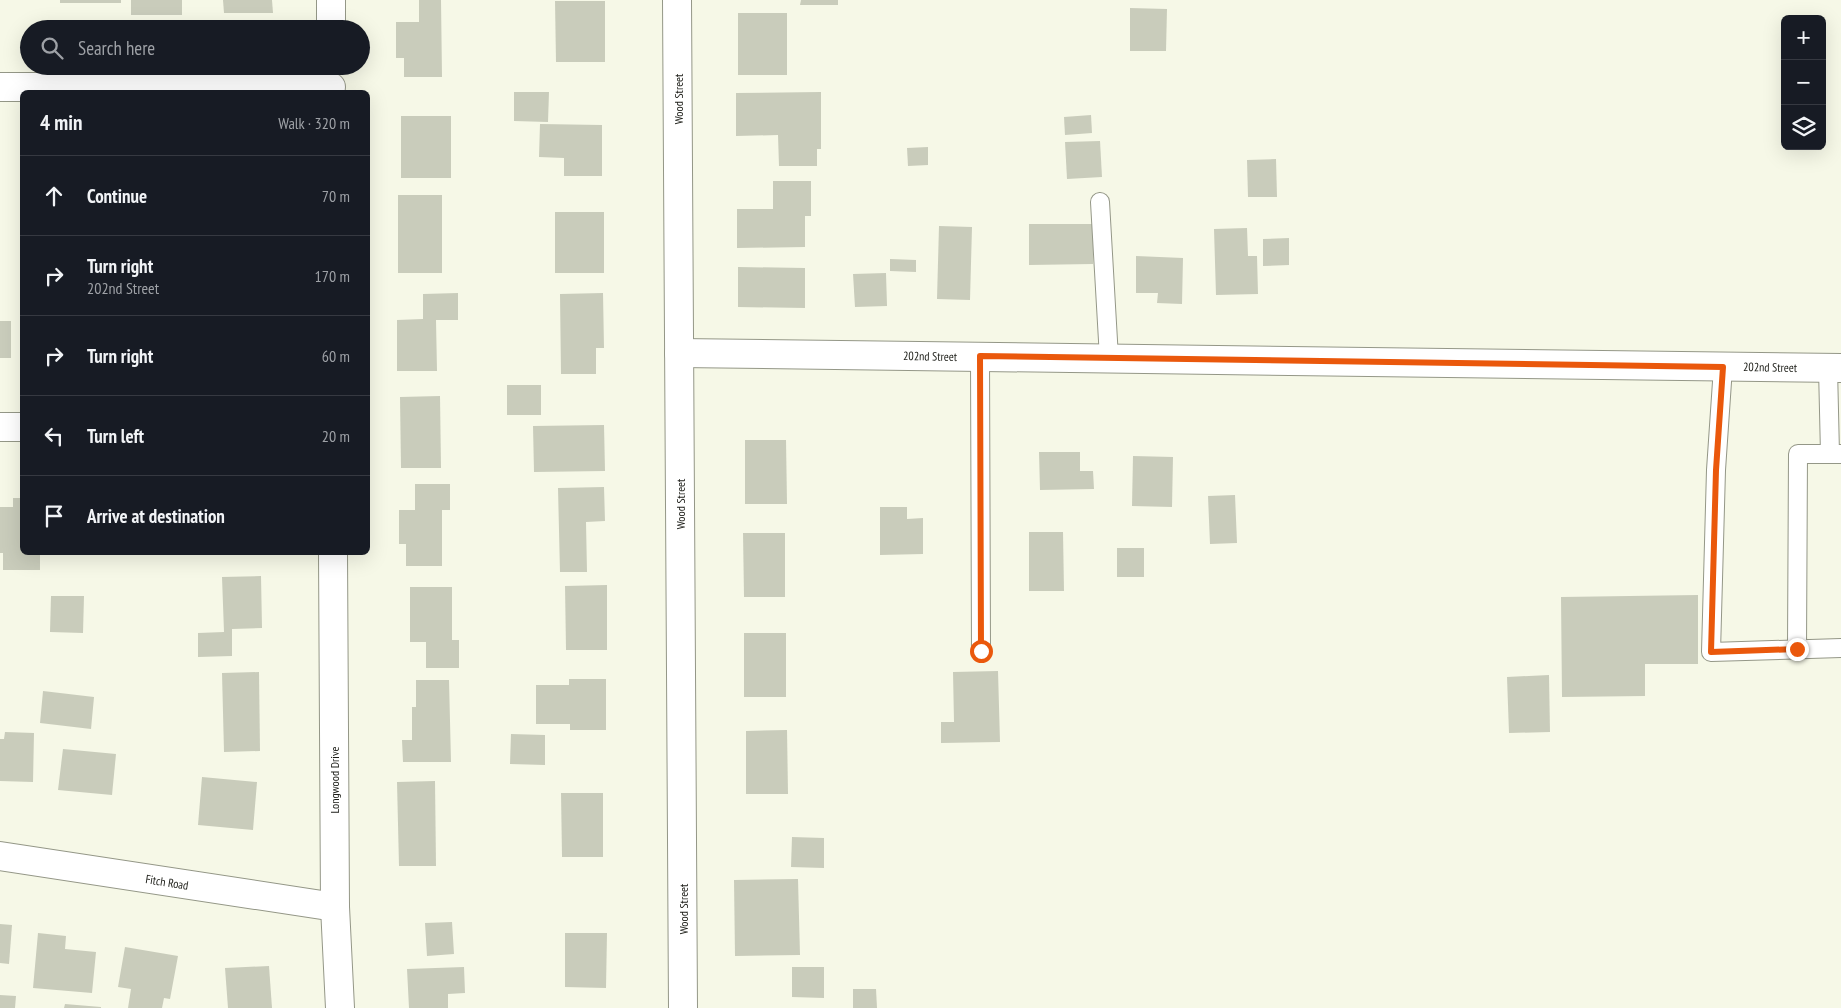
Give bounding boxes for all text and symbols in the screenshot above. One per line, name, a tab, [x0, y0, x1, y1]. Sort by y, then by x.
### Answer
map controls	[1781, 15, 1826, 150]
button: +	[1781, 15, 1826, 60]
search box	[20, 20, 370, 75]
icon: search	[38, 34, 66, 62]
text: Search here	[78, 36, 155, 60]
button: −	[1781, 60, 1826, 105]
street label: Wood Street	[671, 73, 686, 124]
button: layers	[1781, 105, 1826, 150]
text: 4 min	[40, 109, 82, 136]
text: Walk · 320 m	[278, 113, 350, 133]
icon: ahead	[40, 182, 68, 210]
text: Continue	[87, 184, 147, 208]
text: 70 m	[322, 186, 350, 206]
text: Turn right	[87, 254, 153, 278]
icon: right	[40, 262, 68, 290]
text: 170 m	[315, 266, 350, 286]
text: 202nd Street	[87, 278, 159, 298]
icon: right	[40, 342, 68, 370]
text: Turn right	[87, 344, 153, 368]
text: 60 m	[322, 346, 350, 366]
street label: 202nd Street	[903, 348, 958, 364]
street label: 202nd Street	[1743, 359, 1798, 375]
icon: left	[40, 422, 68, 450]
text: Turn left	[87, 424, 144, 448]
text: 20 m	[322, 426, 350, 446]
street label: Wood Street	[673, 478, 688, 529]
icon: arrive	[40, 502, 68, 530]
text: Arrive at destination	[87, 504, 225, 528]
route end	[1786, 638, 1809, 661]
route start	[970, 640, 993, 663]
street label: Longwood Drive	[327, 746, 342, 813]
street label: Fitch Road	[144, 871, 190, 893]
street label: Wood Street	[676, 883, 691, 934]

